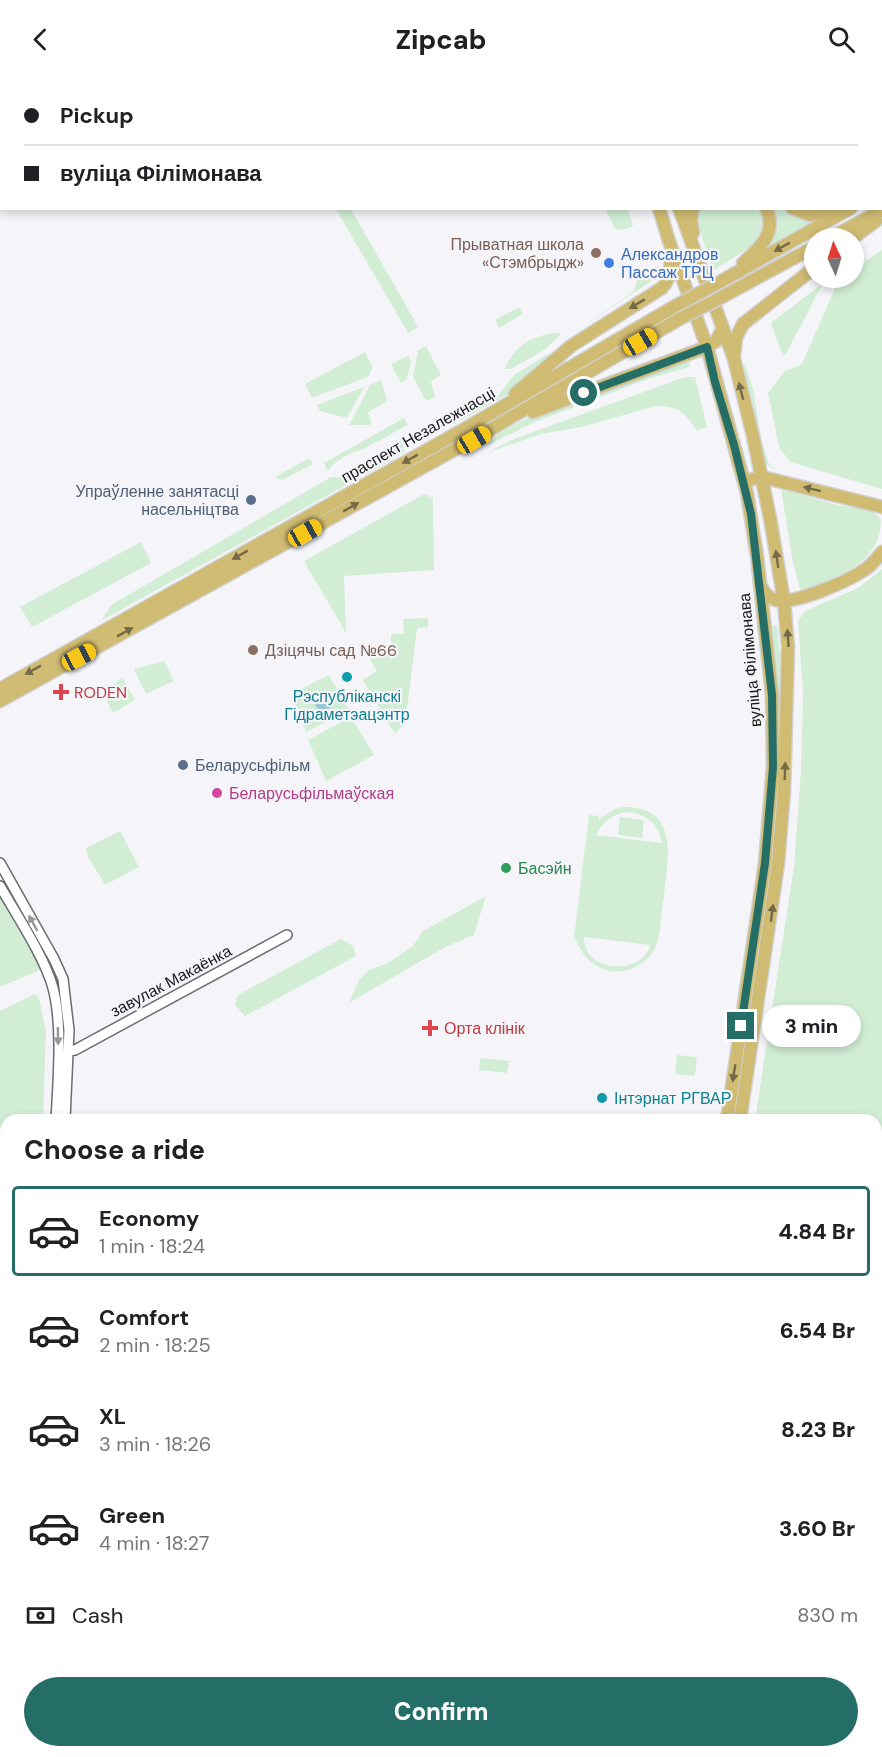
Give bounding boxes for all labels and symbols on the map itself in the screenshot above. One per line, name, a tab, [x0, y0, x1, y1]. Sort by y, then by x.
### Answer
north arrow	[804, 228, 864, 288]
place label: Прыватная школа «Стэмбрыдж»	[450, 234, 584, 273]
one-way arrow	[773, 242, 790, 252]
place label: Александров Пассаж ТРЦ	[621, 244, 718, 283]
marker: Прыватная школа «Стэмбрыдж»	[589, 246, 603, 260]
marker: Александров Пассаж ТРЦ	[602, 256, 616, 270]
one-way arrow	[629, 299, 645, 310]
car	[620, 325, 660, 359]
route start	[570, 379, 597, 406]
one-way arrow	[736, 381, 746, 400]
street label: праспект Незалежнасці	[337, 382, 499, 488]
car	[454, 423, 494, 457]
one-way arrow	[401, 454, 418, 464]
place label: Упраўленне занятасці насельніцтва	[76, 481, 239, 520]
one-way arrow	[803, 484, 822, 494]
marker: Упраўленне занятасці насельніцтва	[244, 493, 258, 507]
one-way arrow	[342, 503, 359, 513]
car	[285, 516, 325, 550]
one-way arrow	[231, 550, 248, 560]
one-way arrow	[773, 550, 782, 569]
street label: вуліца Філімонава	[734, 592, 766, 728]
one-way arrow	[117, 627, 134, 637]
one-way arrow	[783, 629, 792, 648]
place label: Дзіцячы сад №66	[265, 640, 397, 661]
car	[59, 641, 99, 673]
marker: Дзіцячы сад №66	[246, 643, 260, 657]
one-way arrow	[24, 665, 41, 675]
marker: Рэспубліканскі Гідраметэацэнтр	[340, 670, 354, 684]
place label: RODEN	[74, 682, 127, 703]
marker: RODEN	[52, 683, 70, 701]
place label: Рэспубліканскі Гідраметэацэнтр	[284, 686, 410, 725]
place label: Беларусьфільм	[195, 755, 310, 776]
marker: Беларусьфільм	[176, 758, 190, 772]
one-way arrow	[780, 761, 789, 780]
place label: Беларусьфільмаўская	[229, 783, 394, 804]
marker: Беларусьфільмаўская	[210, 786, 224, 800]
place label: Басэйн	[518, 858, 572, 879]
marker: Басэйн	[499, 861, 513, 875]
one-way arrow	[767, 903, 777, 922]
one-way arrow	[29, 914, 39, 931]
street label: завулак Макаёнка	[107, 940, 235, 1022]
callout: 3 min	[762, 1005, 861, 1047]
route end	[727, 1012, 754, 1039]
place label: Орта клінік	[444, 1018, 526, 1039]
marker: Орта клінік	[421, 1019, 439, 1037]
one-way arrow	[53, 1027, 62, 1046]
one-way arrow	[730, 1064, 739, 1083]
place label: Інтэрнат РГВАР	[614, 1088, 731, 1109]
marker: Інтэрнат РГВАР	[595, 1091, 609, 1105]

